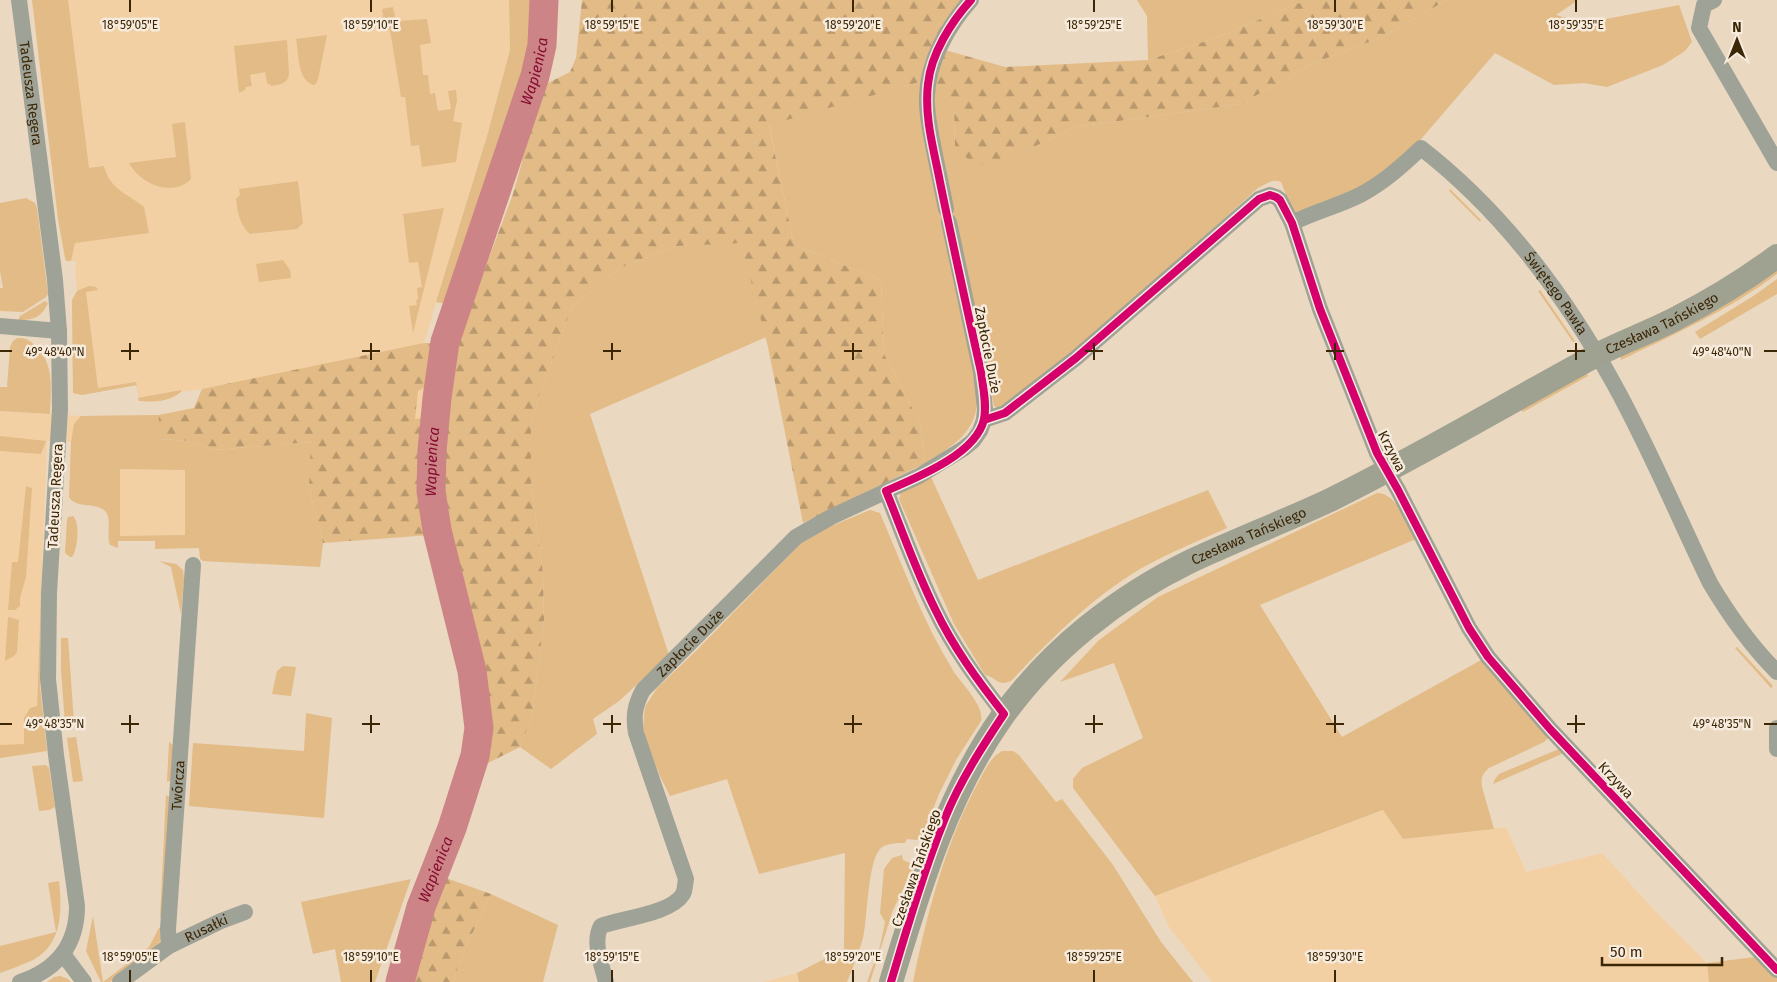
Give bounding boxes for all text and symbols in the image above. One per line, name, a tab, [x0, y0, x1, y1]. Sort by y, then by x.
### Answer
north arrow	[1712, 15, 1762, 65]
text: 18°59'05"E	[102, 18, 158, 32]
text: 18°59'10"E	[343, 18, 399, 32]
text: 18°59'15"E	[585, 18, 639, 32]
text: 18°59'20"E	[825, 18, 881, 32]
text: 18°59'25"E	[1066, 18, 1122, 32]
text: 18°59'30"E	[1307, 18, 1363, 32]
text: 18°59'35"E	[1548, 18, 1604, 32]
text: N	[1732, 19, 1742, 36]
water label: Wapienica	[517, 37, 551, 107]
street label: Tadeusza Regera	[15, 40, 46, 147]
street label: Świętego Pawła	[1520, 248, 1591, 338]
street label: Czesława Tańskiego	[1603, 289, 1722, 358]
street label: Zapłocie Duże	[971, 305, 1004, 395]
text: 49°48'40"N	[25, 345, 85, 359]
text: 49°48'40"N	[1692, 345, 1752, 359]
water label: Wapienica	[422, 426, 443, 497]
street label: Krzywa	[1374, 428, 1409, 475]
street label: Tadeusza Regera	[44, 443, 67, 549]
street label: Czesława Tańskiego	[1188, 504, 1309, 569]
street label: Zapłocie Duże	[653, 606, 728, 680]
text: 49°48'35"N	[26, 717, 84, 731]
text: 49°48'35"N	[1693, 717, 1751, 731]
street label: Krzywa	[1594, 758, 1637, 802]
street label: Twórcza	[168, 760, 189, 811]
street label: Czesława Tańskiego	[888, 807, 945, 929]
water label: Wapienica	[415, 834, 457, 905]
street label: Rusałki	[182, 911, 230, 946]
scale bar	[1602, 934, 1722, 966]
text: 50 m	[1610, 943, 1643, 961]
text: 18°59'05"E	[102, 950, 158, 964]
text: 18°59'10"E	[343, 950, 399, 964]
text: 18°59'15"E	[585, 950, 639, 964]
text: 18°59'20"E	[825, 950, 881, 964]
text: 18°59'25"E	[1066, 950, 1122, 964]
text: 18°59'30"E	[1307, 950, 1363, 964]

